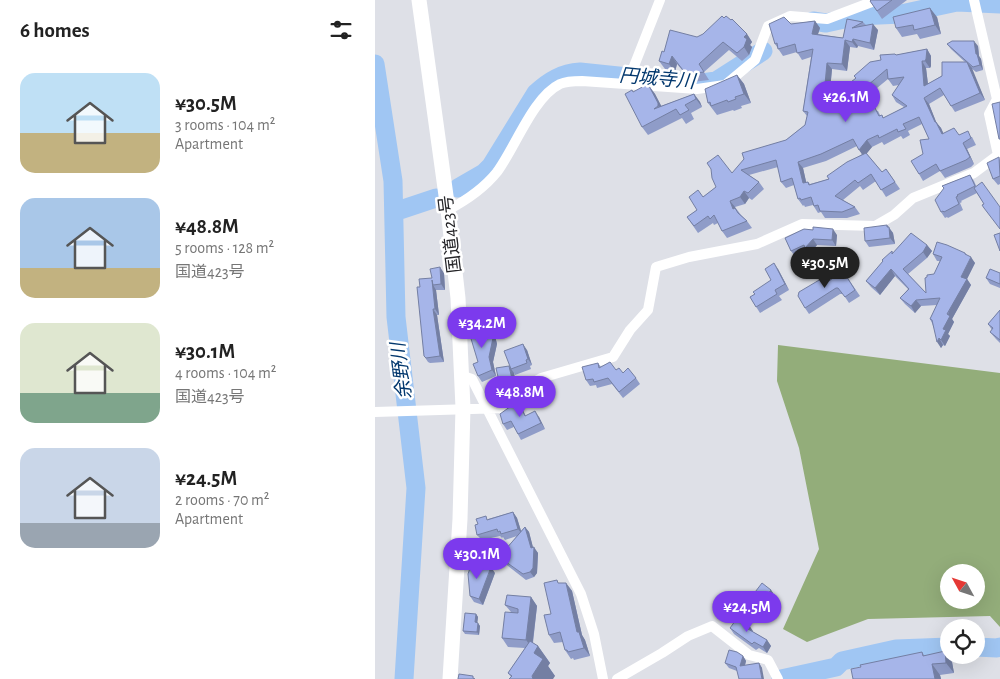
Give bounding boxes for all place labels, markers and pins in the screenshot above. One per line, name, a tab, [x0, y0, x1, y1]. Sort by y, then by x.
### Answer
pin: ¥26.1M	[805, 80, 887, 123]
pin: ¥30.5M	[784, 246, 866, 289]
pin: ¥34.2M	[441, 306, 523, 349]
pin: ¥48.8M	[479, 376, 561, 418]
pin: ¥30.1M	[436, 538, 518, 580]
pin: ¥24.5M	[706, 590, 788, 633]

